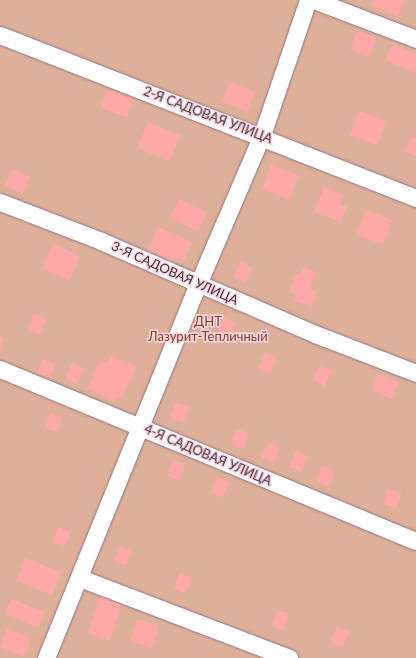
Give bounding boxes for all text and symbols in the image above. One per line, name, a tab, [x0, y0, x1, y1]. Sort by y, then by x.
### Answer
street label: 2-Я САДОВАЯ УЛИЦА	[141, 83, 275, 147]
street label: 3-Я САДОВАЯ УЛИЦА	[109, 238, 241, 308]
park label: ДНТ Лазурит-Тепличный	[148, 314, 268, 345]
street label: 4-Я САДОВАЯ УЛИЦА	[142, 421, 274, 489]

